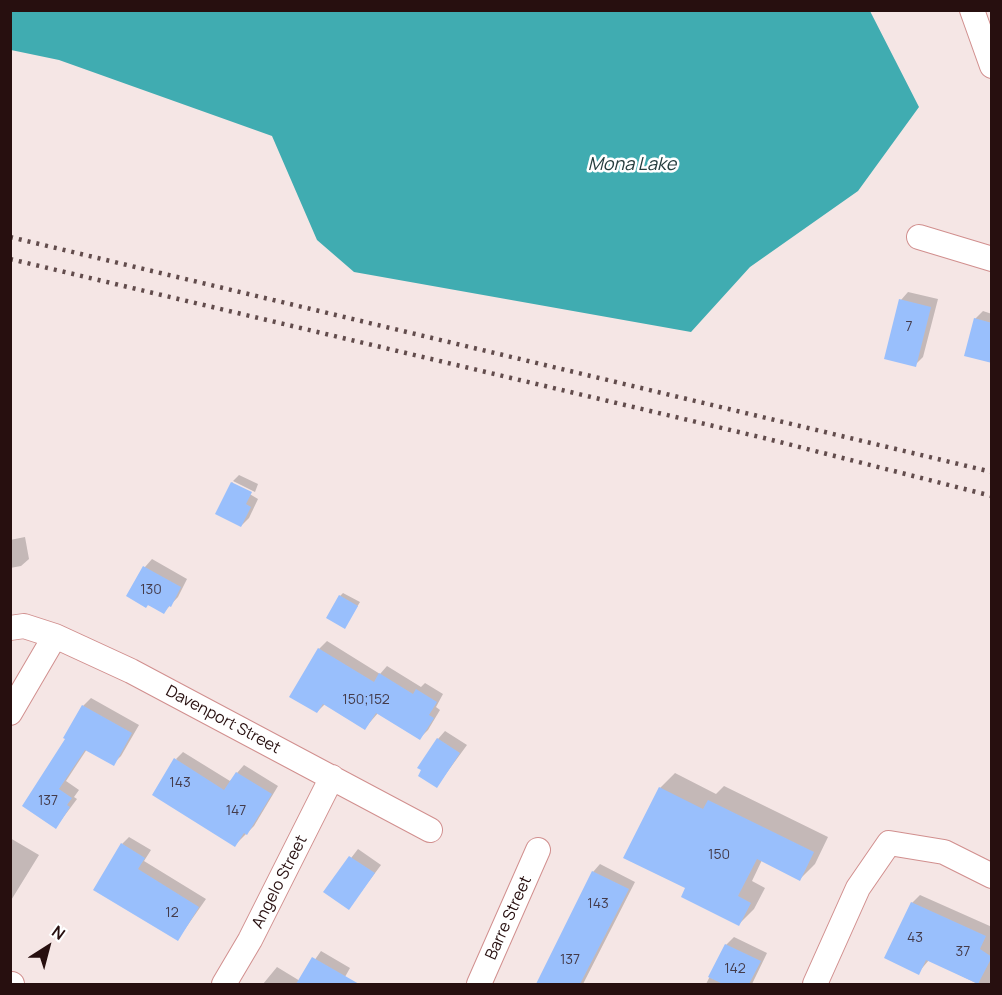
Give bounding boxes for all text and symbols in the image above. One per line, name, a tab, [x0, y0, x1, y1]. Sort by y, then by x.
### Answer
water label: Mona Lake	[588, 154, 676, 176]
house number: 7	[905, 319, 913, 335]
house number: 130	[140, 582, 162, 598]
street label: Davenport Street	[162, 682, 284, 758]
house number: 150;152	[342, 692, 390, 708]
house number: 143	[169, 775, 191, 791]
house number: 137	[38, 793, 58, 809]
house number: 147	[226, 803, 246, 819]
street label: Angelo Street	[248, 832, 312, 932]
house number: 150	[708, 847, 730, 863]
street label: Barre Street	[482, 873, 536, 963]
house number: 143	[587, 896, 609, 912]
house number: 12	[165, 905, 179, 921]
north arrow	[18, 917, 78, 977]
text: N	[47, 920, 70, 945]
house number: 43	[907, 930, 923, 946]
house number: 37	[956, 944, 970, 960]
house number: 137	[560, 952, 580, 968]
house number: 142	[724, 961, 746, 977]

